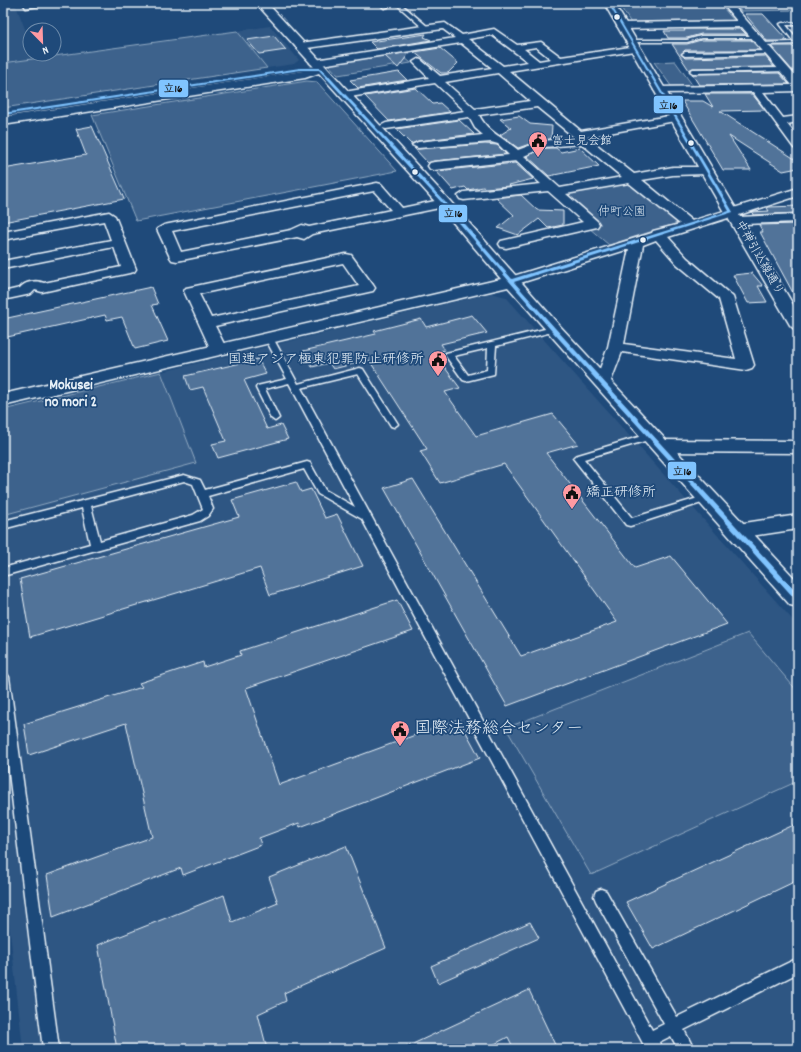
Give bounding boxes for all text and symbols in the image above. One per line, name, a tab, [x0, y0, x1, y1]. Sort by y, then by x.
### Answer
unlabelled marker	[612, 12, 622, 22]
north arrow	[22, 22, 62, 62]
text: N	[39, 41, 51, 58]
line badge: 立16	[158, 79, 189, 98]
text: 立16	[164, 82, 183, 98]
line badge: 立16	[653, 95, 684, 114]
text: 立16	[659, 99, 678, 115]
public building icon: 富士見会館	[527, 130, 549, 158]
place label: 富士見会館	[552, 133, 612, 150]
unlabelled marker	[686, 138, 696, 148]
unlabelled marker	[410, 167, 420, 177]
line badge: 立16	[438, 204, 468, 223]
park label: 仲町公園	[598, 204, 646, 221]
text: 立16	[444, 207, 463, 223]
street label: 中神引込線通り	[731, 217, 787, 299]
unlabelled marker	[638, 235, 648, 245]
public building icon: 国連アジア極東犯罪防止研修所	[427, 349, 449, 377]
place label: 国連アジア極東犯罪防止研修所	[228, 350, 424, 370]
district label: Mokusei no mori 2	[45, 375, 97, 414]
line badge: 立16	[667, 461, 697, 480]
text: 立16	[673, 465, 692, 481]
public building icon: 矯正研修所	[561, 482, 583, 510]
place label: 矯正研修所	[586, 483, 656, 503]
place label: 国際法務総合センター	[414, 718, 583, 742]
public building icon: 国際法務総合センター	[389, 719, 411, 747]

